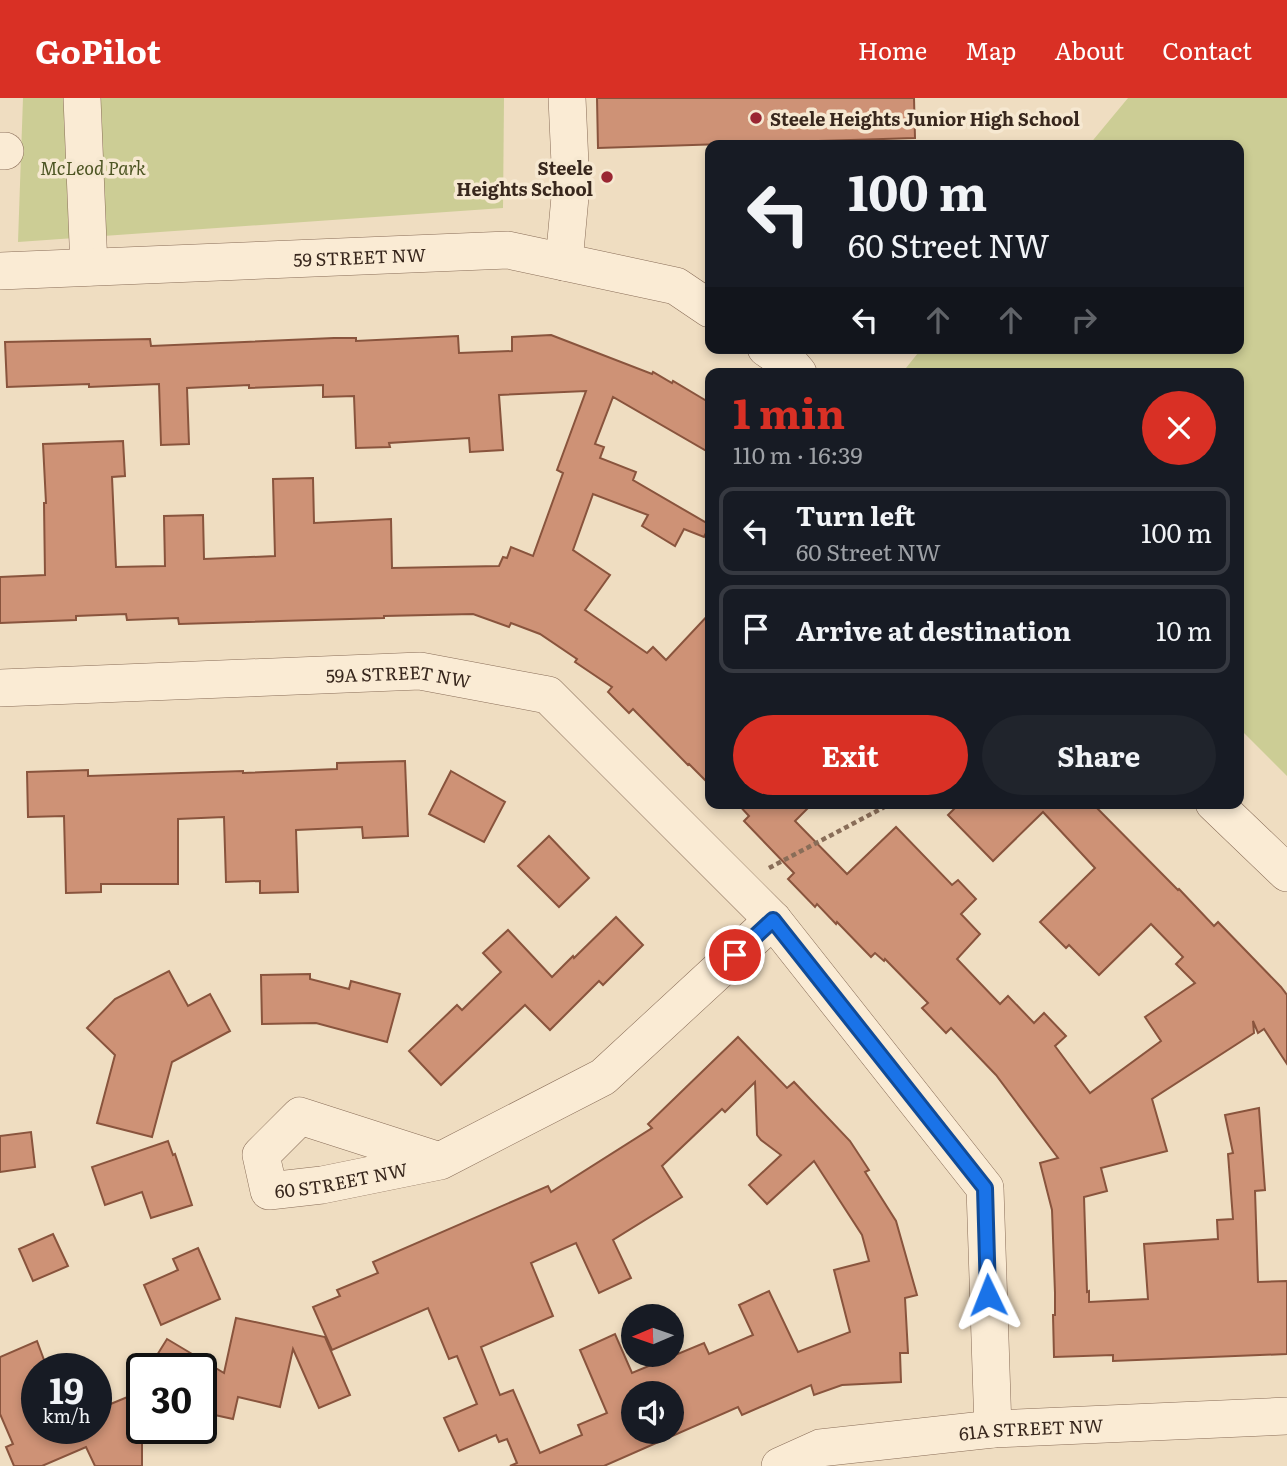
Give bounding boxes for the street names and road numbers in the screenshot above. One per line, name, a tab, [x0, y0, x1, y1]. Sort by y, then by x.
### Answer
street label: 59 STREET NW	[293, 240, 427, 272]
street label: 59A STREET NW	[325, 658, 474, 694]
street label: 60 STREET NW	[273, 1154, 410, 1204]
street label: 61A STREET NW	[958, 1411, 1104, 1446]

